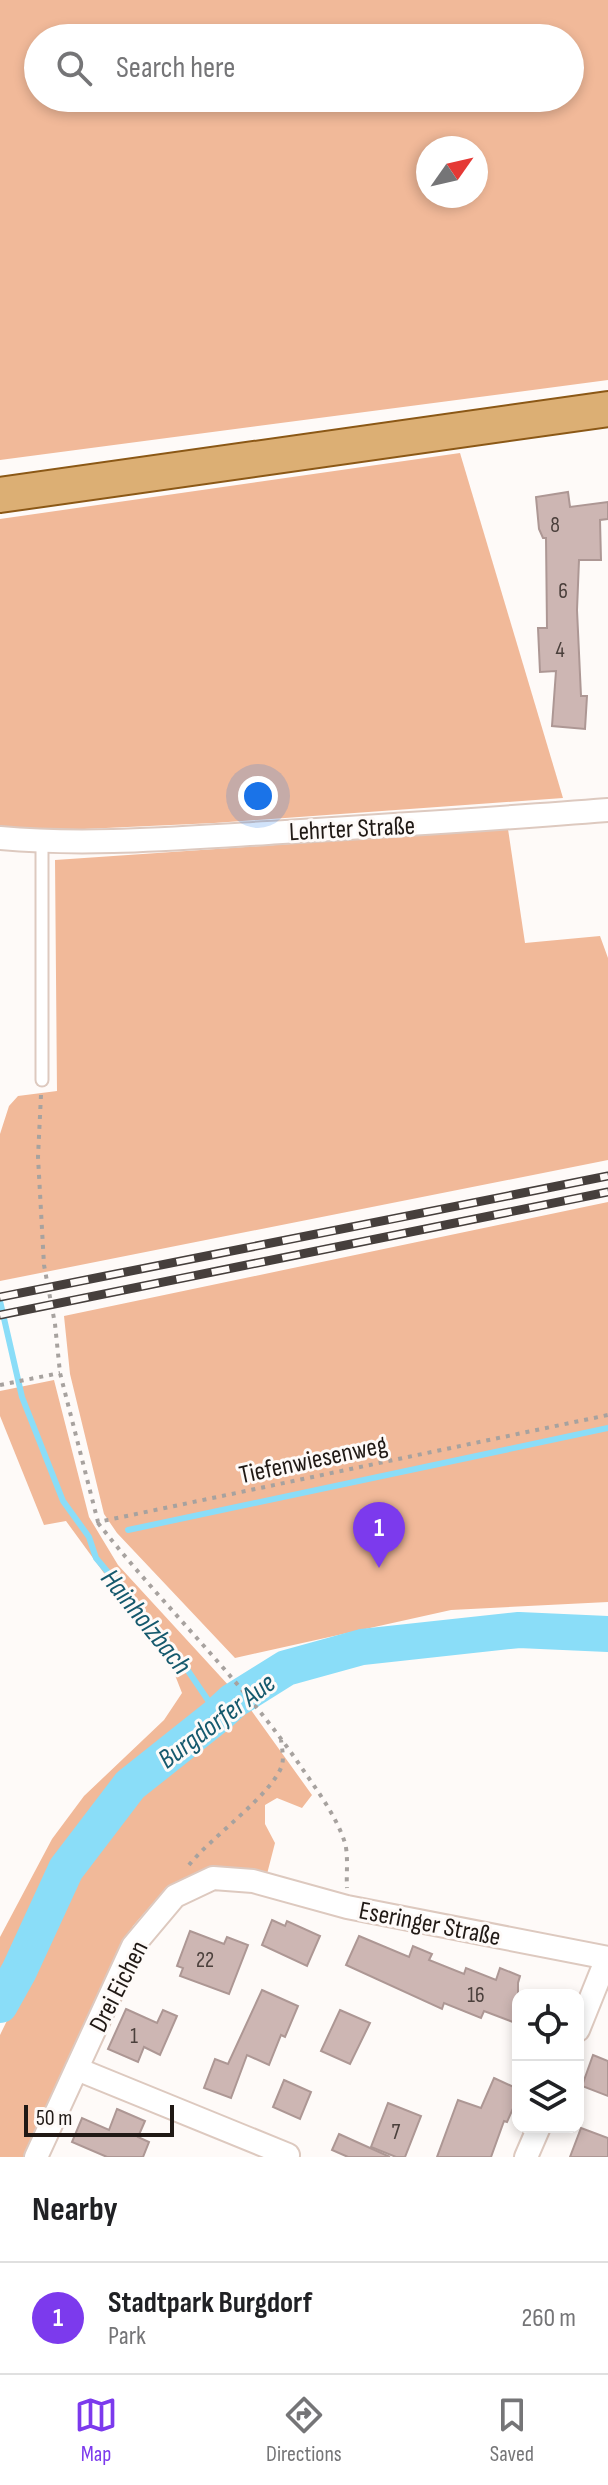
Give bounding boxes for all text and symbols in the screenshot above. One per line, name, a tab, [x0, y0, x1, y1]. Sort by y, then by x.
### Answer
search box	[24, 24, 584, 112]
icon: search	[52, 46, 96, 90]
text: Search here	[116, 50, 235, 86]
north arrow	[416, 136, 488, 208]
house number: 8	[550, 512, 560, 539]
house number: 6	[558, 578, 568, 605]
house number: 4	[555, 637, 565, 664]
your location	[238, 776, 278, 816]
street label: Lehrter Straße	[288, 811, 416, 848]
street label: Tiefenwiesenweg	[236, 1430, 390, 1491]
pin: 1	[353, 1502, 405, 1568]
water label: Hainholzbach	[94, 1563, 198, 1681]
water label: Burgdorfer Aue	[152, 1666, 282, 1776]
street label: Eseringer Straße	[356, 1896, 503, 1953]
street label: Drei Eichen	[83, 1936, 155, 2037]
house number: 22	[196, 1947, 214, 1974]
house number: 16	[467, 1982, 485, 2009]
map controls	[512, 1989, 584, 2133]
button: locate	[512, 1989, 584, 2061]
house number: 1	[130, 2023, 138, 2050]
button: layers	[512, 2061, 584, 2133]
scale bar	[24, 2101, 174, 2137]
text: 50 m	[36, 2105, 72, 2132]
house number: 7	[392, 2119, 401, 2146]
text: Nearby	[32, 2189, 118, 2230]
text: Stadtpark Burgdorf	[108, 2285, 312, 2321]
text: 1	[53, 2303, 63, 2334]
text: 260 m	[521, 2303, 576, 2334]
text: Park	[108, 2321, 146, 2352]
tab: Map	[74, 2393, 118, 2468]
tab: Directions	[266, 2393, 342, 2468]
tab: Saved	[490, 2393, 534, 2468]

